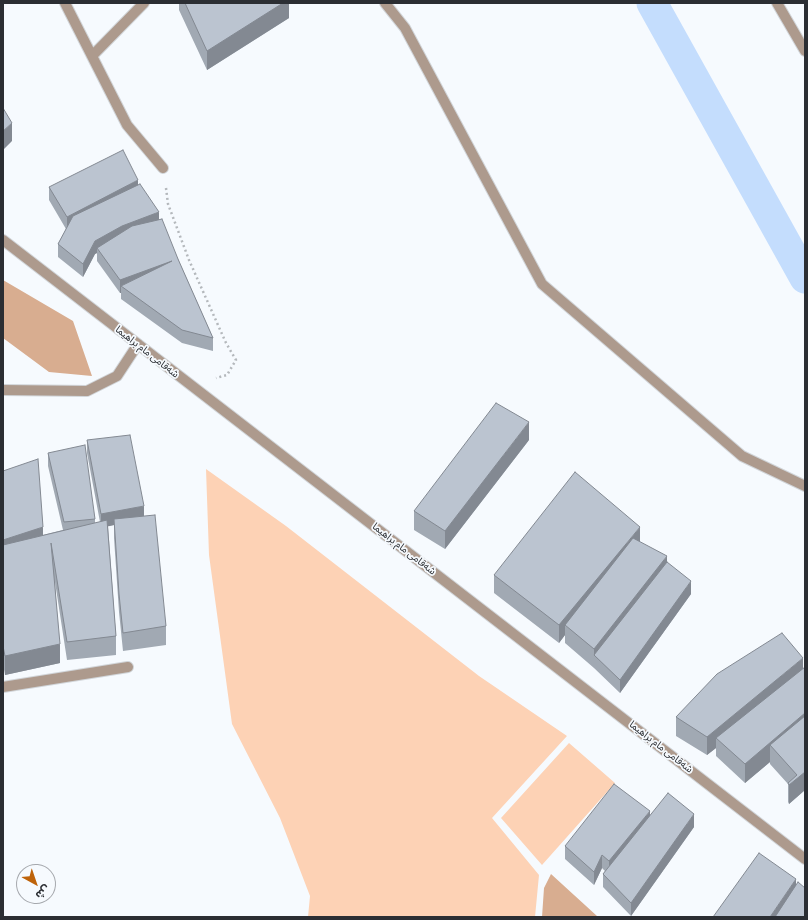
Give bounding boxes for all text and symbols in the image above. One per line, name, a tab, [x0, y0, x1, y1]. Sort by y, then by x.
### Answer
street label: شەقامی مام براهیما	[113, 323, 181, 381]
street label: شەقامی مام براهیما	[370, 520, 438, 578]
street label: شەقامی مام براهیما	[627, 718, 695, 776]
north arrow	[16, 864, 56, 904]
text: ش	[33, 882, 53, 903]

